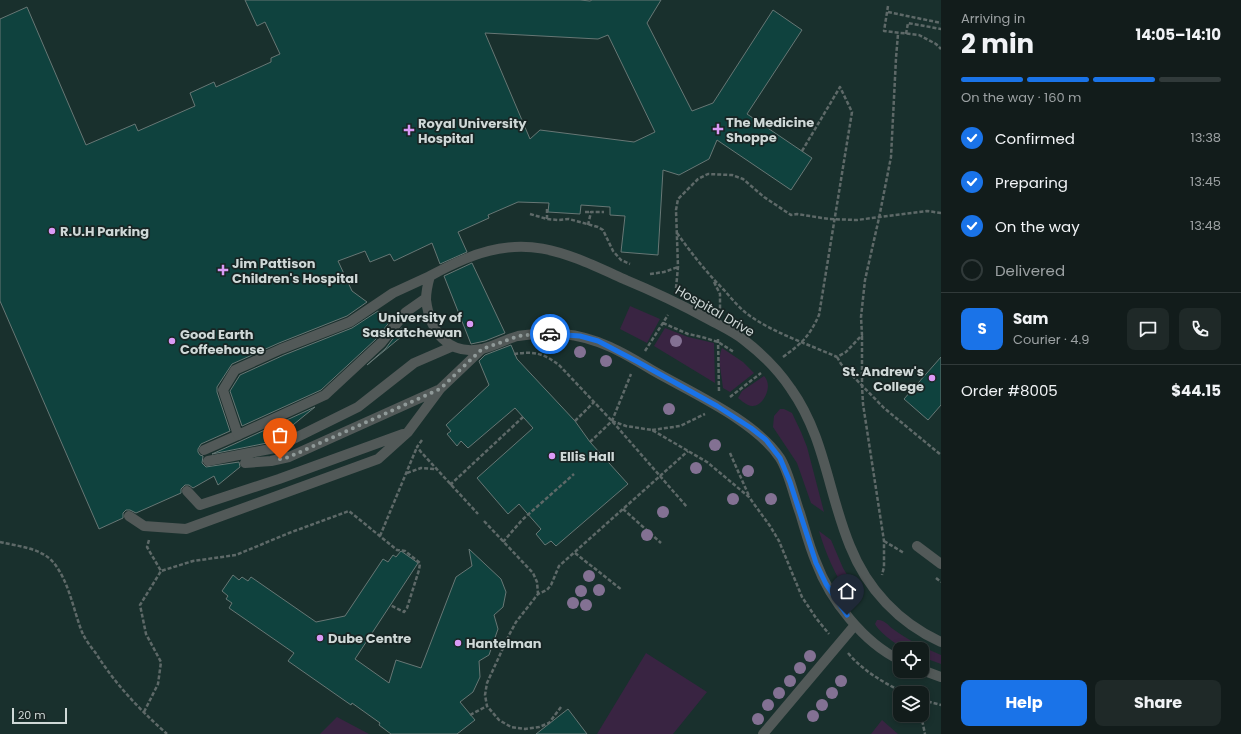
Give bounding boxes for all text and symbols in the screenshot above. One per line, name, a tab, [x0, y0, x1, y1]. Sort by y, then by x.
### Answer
text: Arriving in	[961, 9, 1025, 28]
text: 14:05–14:10	[1136, 24, 1221, 45]
text: 2 min	[961, 26, 1034, 62]
text: On the way · 160 m	[961, 88, 1082, 107]
place label: The Medicine Shoppe	[726, 113, 814, 147]
place label: Royal University Hospital	[418, 114, 527, 148]
marker: Royal University Hospital	[403, 124, 415, 136]
marker: The Medicine Shoppe	[713, 124, 723, 134]
icon: check	[961, 127, 983, 149]
text: Confirmed	[995, 128, 1075, 149]
text: 13:38	[1191, 128, 1221, 147]
icon: check	[961, 171, 983, 193]
text: Preparing	[995, 172, 1068, 193]
text: 13:45	[1190, 172, 1221, 191]
icon: check	[961, 215, 983, 237]
text: On the way	[995, 216, 1080, 237]
text: 13:48	[1190, 216, 1221, 235]
place label: R.U.H Parking	[60, 222, 149, 241]
marker: R.U.H Parking	[47, 226, 57, 236]
place label: Jim Pattison Children's Hospital	[232, 254, 358, 288]
text: Delivered	[995, 260, 1065, 281]
marker: Jim Pattison Children's Hospital	[217, 264, 229, 276]
street label: Hospital Drive	[672, 281, 758, 341]
place label: University of Saskatchewan	[362, 308, 462, 342]
text: Sam	[1013, 308, 1048, 329]
button: chat	[1127, 308, 1169, 350]
button: phone	[1179, 308, 1221, 350]
courier	[530, 314, 570, 354]
text: S	[977, 318, 987, 339]
marker: University of Saskatchewan	[465, 319, 475, 329]
icon: car	[539, 323, 561, 345]
place label: Good Earth Coffeehouse	[180, 325, 265, 359]
text: Courier · 4.9	[1013, 330, 1089, 349]
marker: Good Earth Coffeehouse	[167, 336, 177, 346]
place label: St. Andrew's College	[842, 362, 924, 396]
marker: St. Andrew's College	[927, 373, 937, 383]
text: Order #8005	[961, 380, 1058, 401]
text: $44.15	[1171, 380, 1221, 401]
pin	[263, 418, 297, 459]
icon: bag	[269, 424, 291, 446]
place label: Ellis Hall	[560, 447, 615, 466]
marker: Ellis Hall	[547, 451, 557, 461]
pin	[830, 574, 864, 615]
icon: home	[836, 580, 858, 602]
place label: Dube Centre	[328, 629, 411, 648]
marker: Dube Centre	[315, 633, 325, 643]
place label: Hantelman	[466, 634, 542, 653]
marker: Hantelman	[453, 638, 463, 648]
map controls	[893, 642, 929, 722]
button: locate	[893, 642, 929, 678]
button: Help	[961, 680, 1087, 726]
button: Share	[1095, 680, 1221, 726]
button: layers	[893, 686, 929, 722]
scale bar	[12, 706, 67, 725]
text: 20 m	[18, 707, 46, 723]

